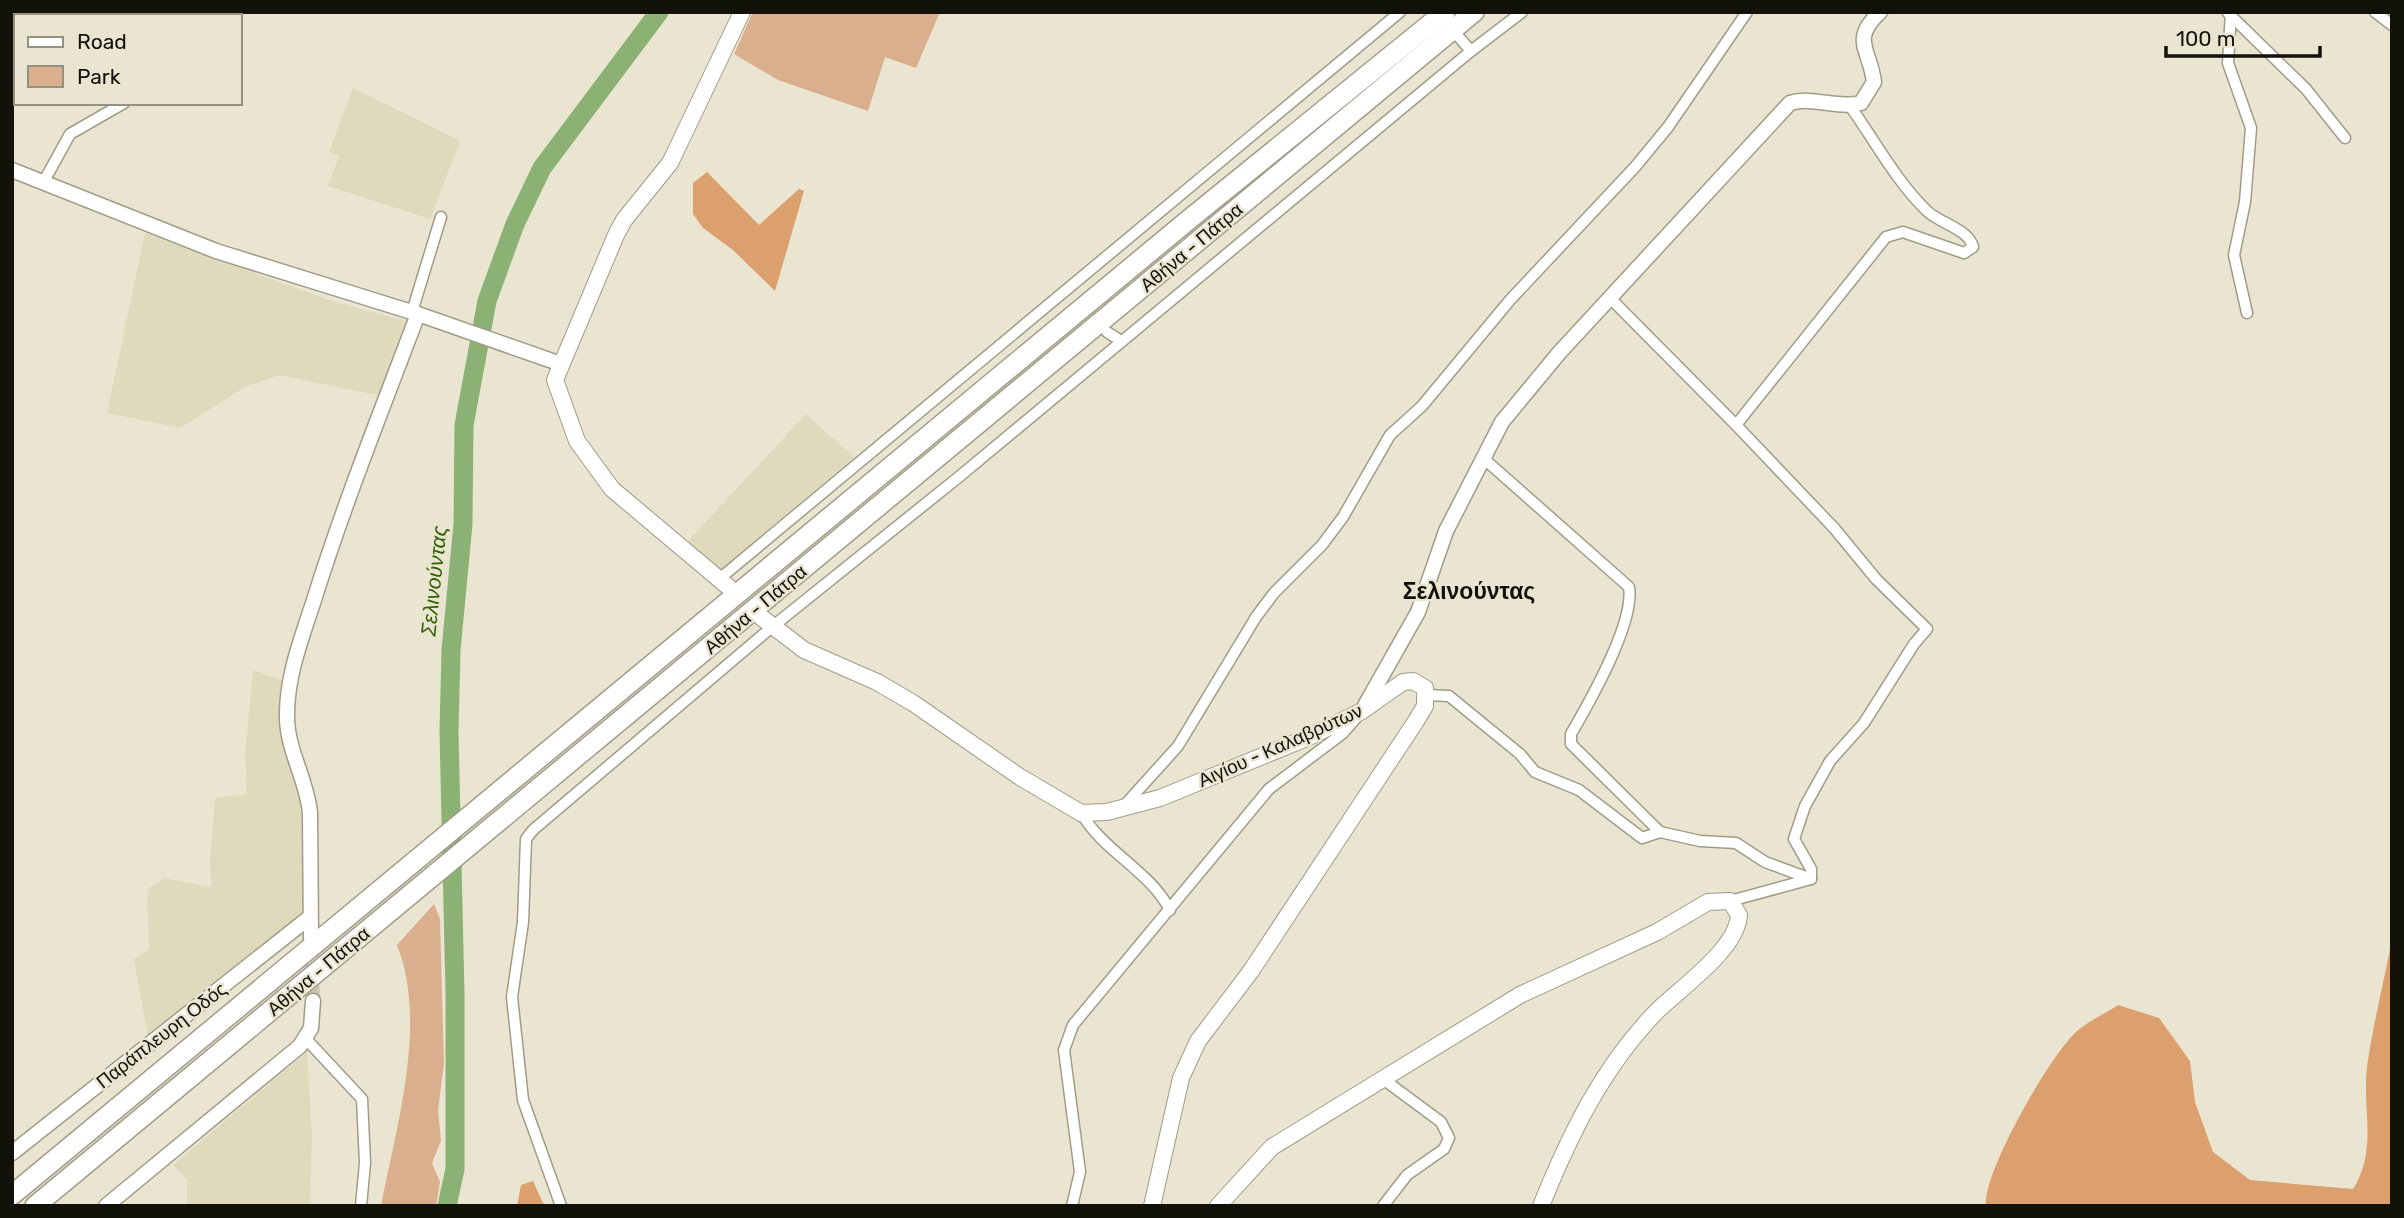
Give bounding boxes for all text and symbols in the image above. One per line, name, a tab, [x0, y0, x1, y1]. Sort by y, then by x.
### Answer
legend	[14, 14, 242, 105]
scale bar	[2166, 14, 2320, 58]
text: 100 m	[2176, 26, 2235, 51]
text: Road	[77, 29, 127, 54]
text: Park	[77, 64, 121, 89]
street label: Αθήνα - Πάτρα	[1135, 198, 1247, 297]
water label: Σελινούντας	[415, 524, 452, 638]
street label: Αθήνα - Πάτρα	[699, 560, 811, 659]
district label: Σελινούντας	[1403, 577, 1535, 605]
street label: Αιγίου - Καλαβρύτων	[1194, 699, 1366, 792]
street label: Αθήνα - Πάτρα	[262, 922, 374, 1021]
street label: Παράπλευρη Οδός	[92, 977, 231, 1093]

